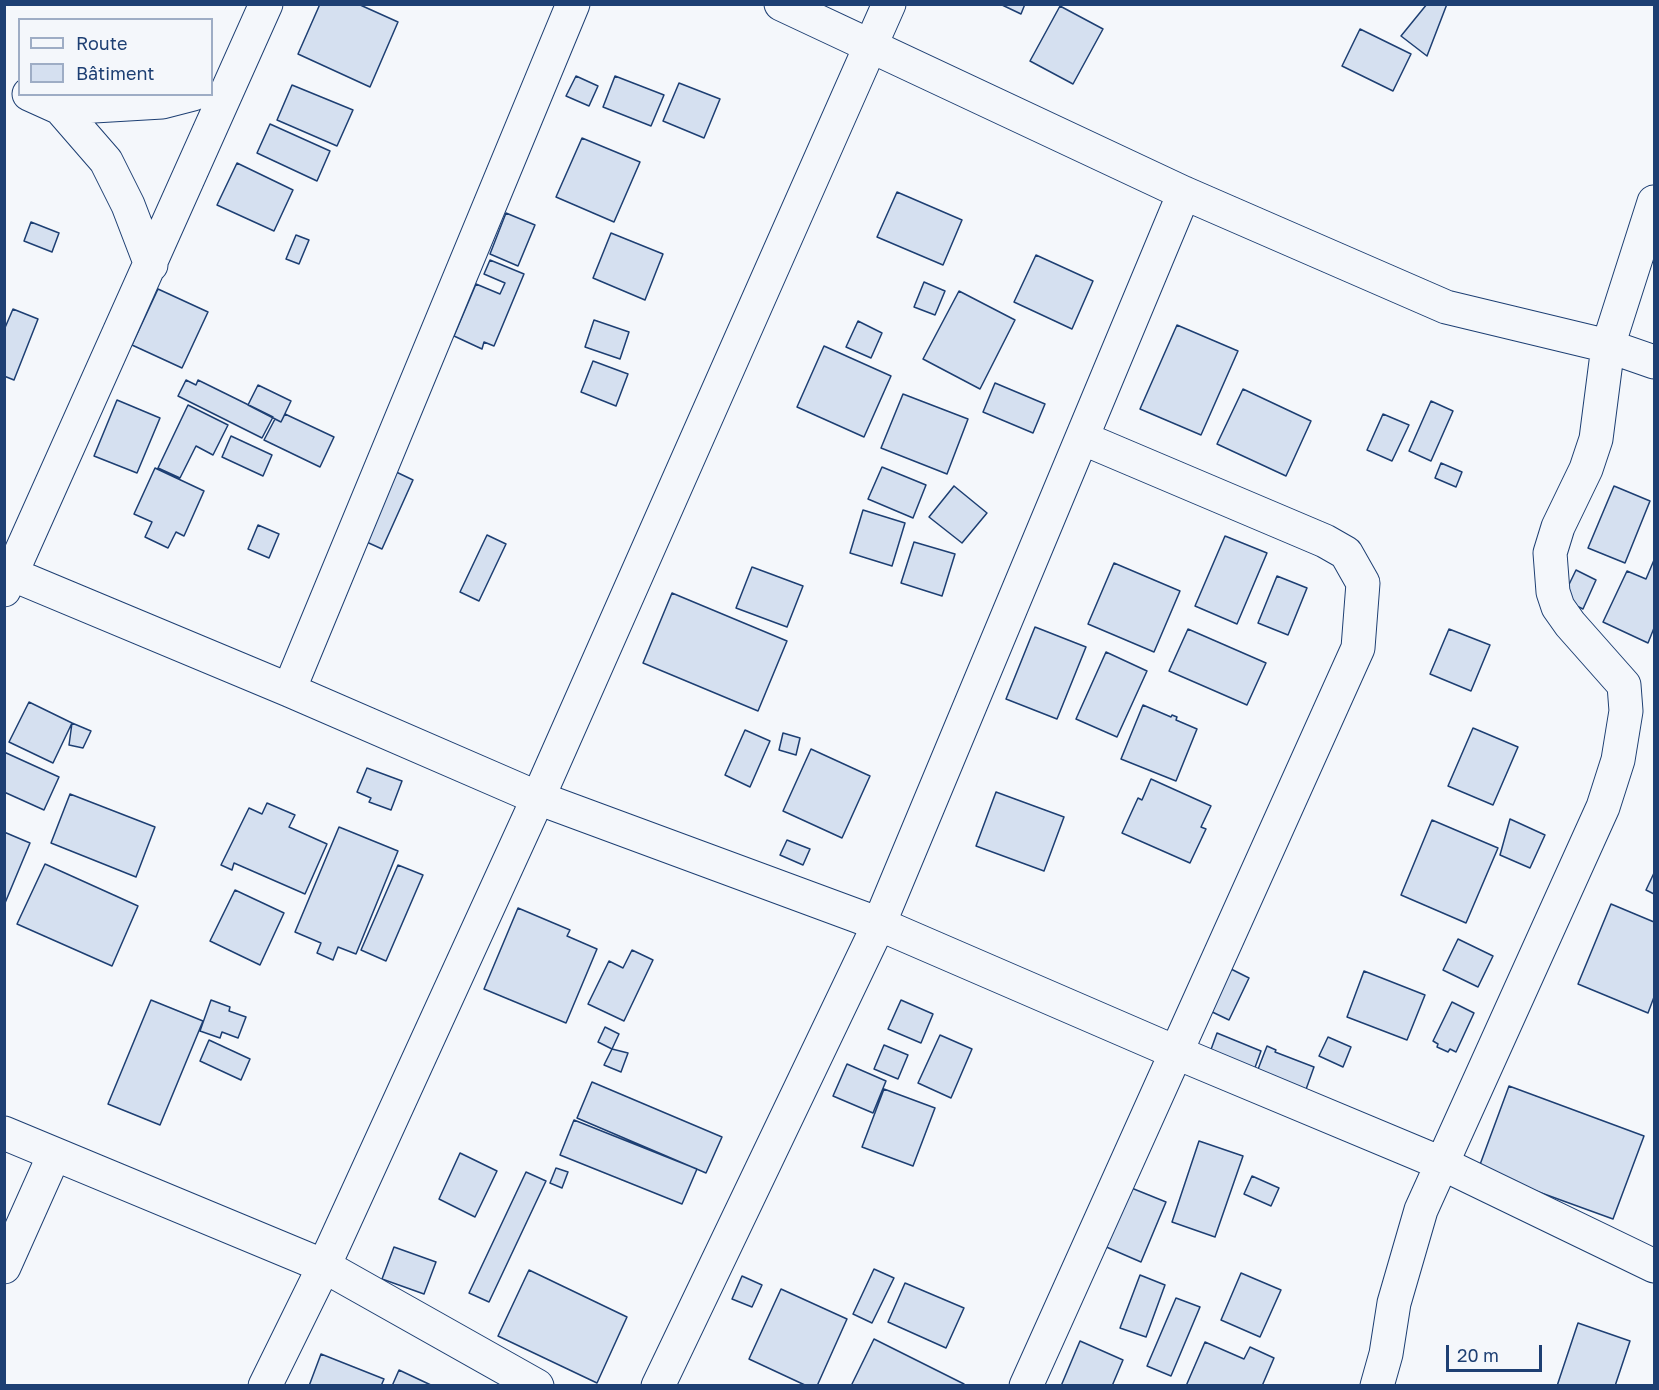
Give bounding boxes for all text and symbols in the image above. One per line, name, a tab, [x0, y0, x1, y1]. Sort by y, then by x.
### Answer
legend	[18, 18, 213, 96]
text: Route	[76, 32, 127, 54]
text: Bâtiment	[76, 62, 155, 84]
scale bar	[1449, 1333, 1545, 1371]
text: 20 m	[1457, 1344, 1499, 1366]

